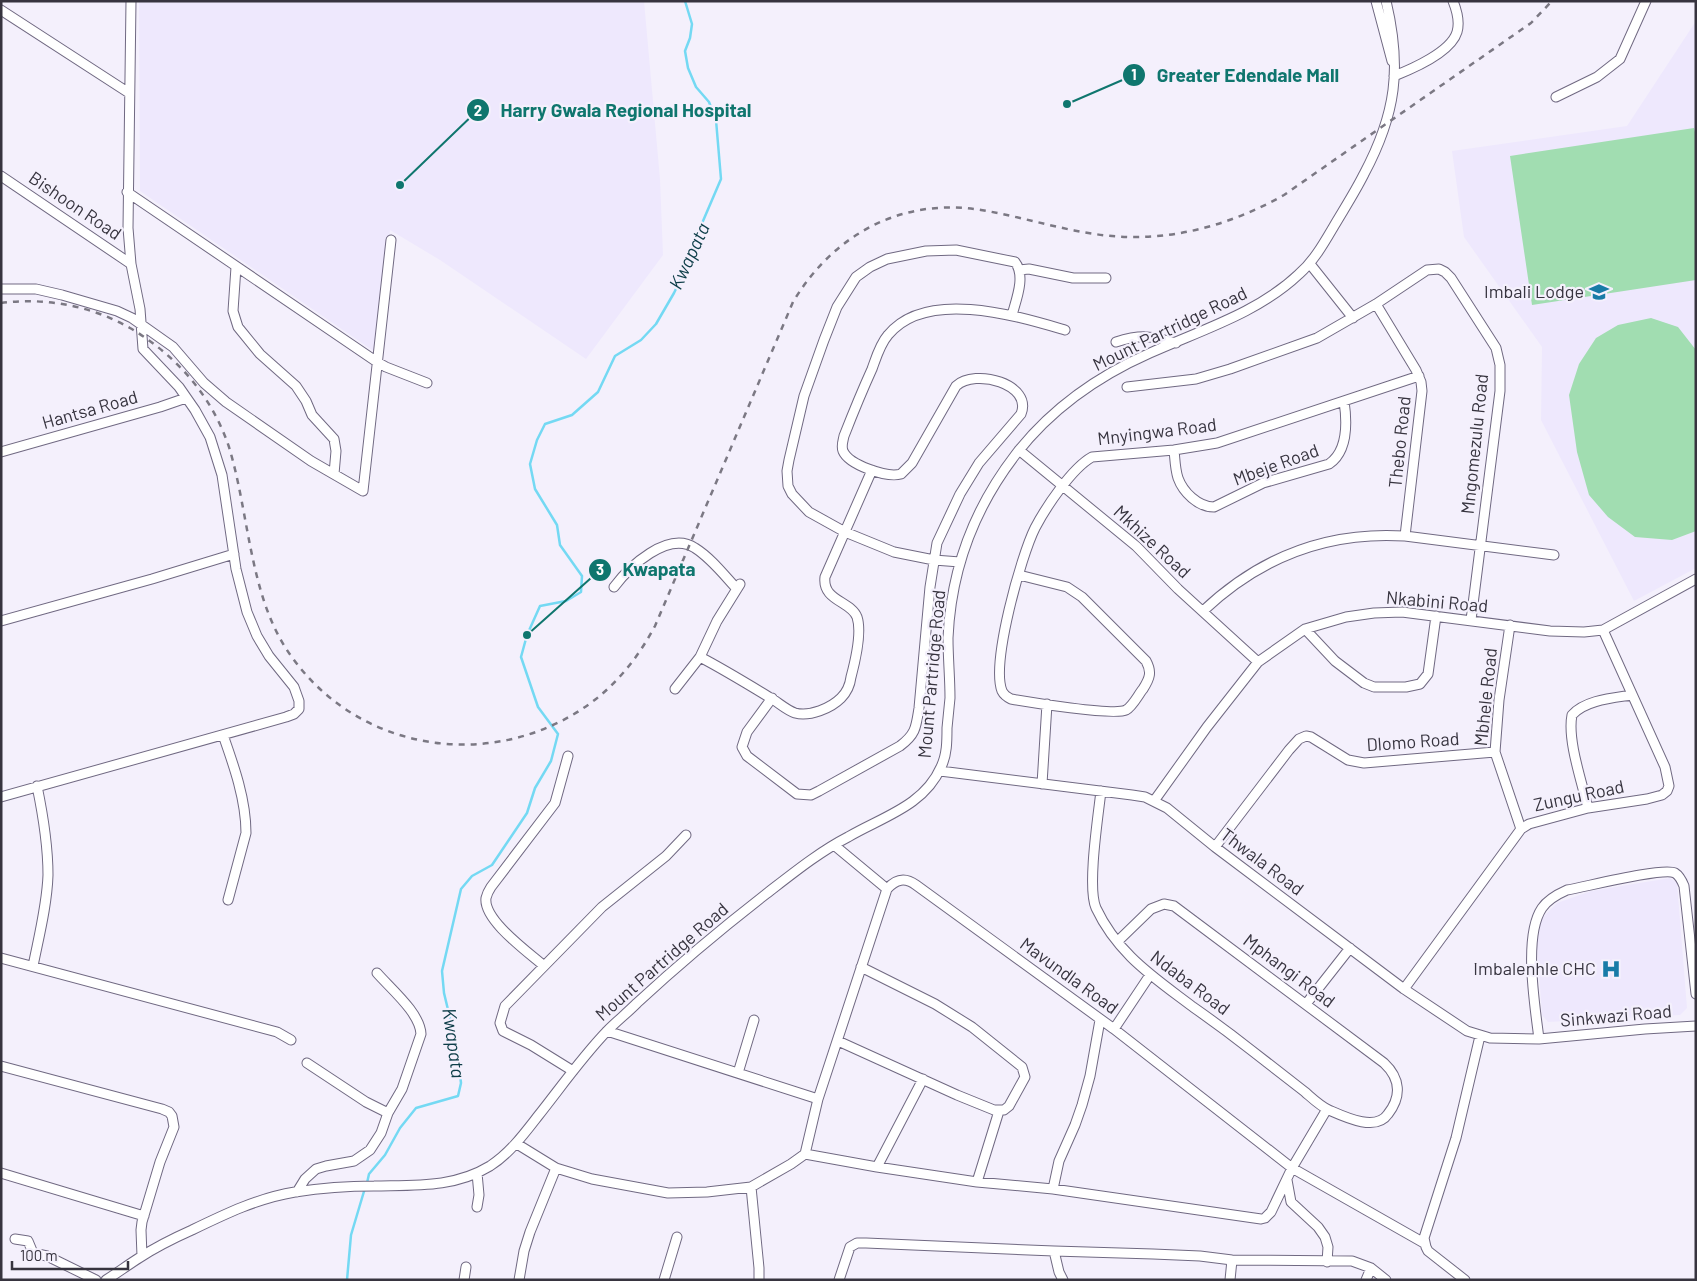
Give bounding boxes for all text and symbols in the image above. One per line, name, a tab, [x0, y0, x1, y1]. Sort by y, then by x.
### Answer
callout: Greater Edendale Mall	[1122, 58, 1349, 92]
text: Greater Edendale Mall	[1157, 63, 1339, 86]
text: 1	[1131, 65, 1137, 83]
callout: Harry Gwala Regional Hospital	[466, 93, 762, 127]
text: Harry Gwala Regional Hospital	[501, 98, 751, 121]
text: 2	[474, 101, 482, 119]
street label: Bishoon Road	[25, 166, 126, 244]
water label: Kwapata	[663, 219, 714, 293]
place label: Imbali Lodge	[1484, 280, 1584, 302]
street label: Mount Partridge Road	[1089, 281, 1250, 375]
school or university icon: Imbali Lodge	[1588, 281, 1610, 303]
street label: Mngomezulu Road	[1456, 373, 1492, 515]
street label: Hantsa Road	[39, 385, 140, 433]
street label: Thebo Road	[1383, 395, 1415, 489]
street label: Mnyingwa Road	[1096, 413, 1218, 449]
street label: Mbeje Road	[1230, 438, 1322, 490]
street label: Mkhize Road	[1110, 500, 1196, 582]
callout: Kwapata	[587, 553, 705, 587]
text: Kwapata	[622, 557, 696, 580]
text: 3	[596, 560, 604, 578]
street label: Nkabini Road	[1385, 586, 1489, 616]
street label: Mount Partridge Road	[913, 589, 949, 759]
street label: Mbhele Road	[1469, 647, 1501, 747]
street label: Dlomo Road	[1366, 727, 1460, 755]
street label: Zungu Road	[1532, 775, 1626, 815]
street label: Thwala Road	[1217, 823, 1309, 900]
street label: Mount Partridge Road	[590, 898, 732, 1025]
street label: Mphangi Road	[1239, 929, 1340, 1012]
street label: Mavundla Road	[1016, 932, 1123, 1018]
street label: Ndaba Road	[1147, 945, 1235, 1019]
place label: Imbalenhle CHC	[1473, 957, 1596, 979]
hospital icon: Imbalenhle CHC	[1600, 958, 1622, 980]
street label: Sinkwazi Road	[1559, 999, 1673, 1031]
water label: Kwapata	[438, 1006, 471, 1080]
scale bar	[12, 1238, 129, 1270]
text: 100 m	[20, 1246, 58, 1264]

